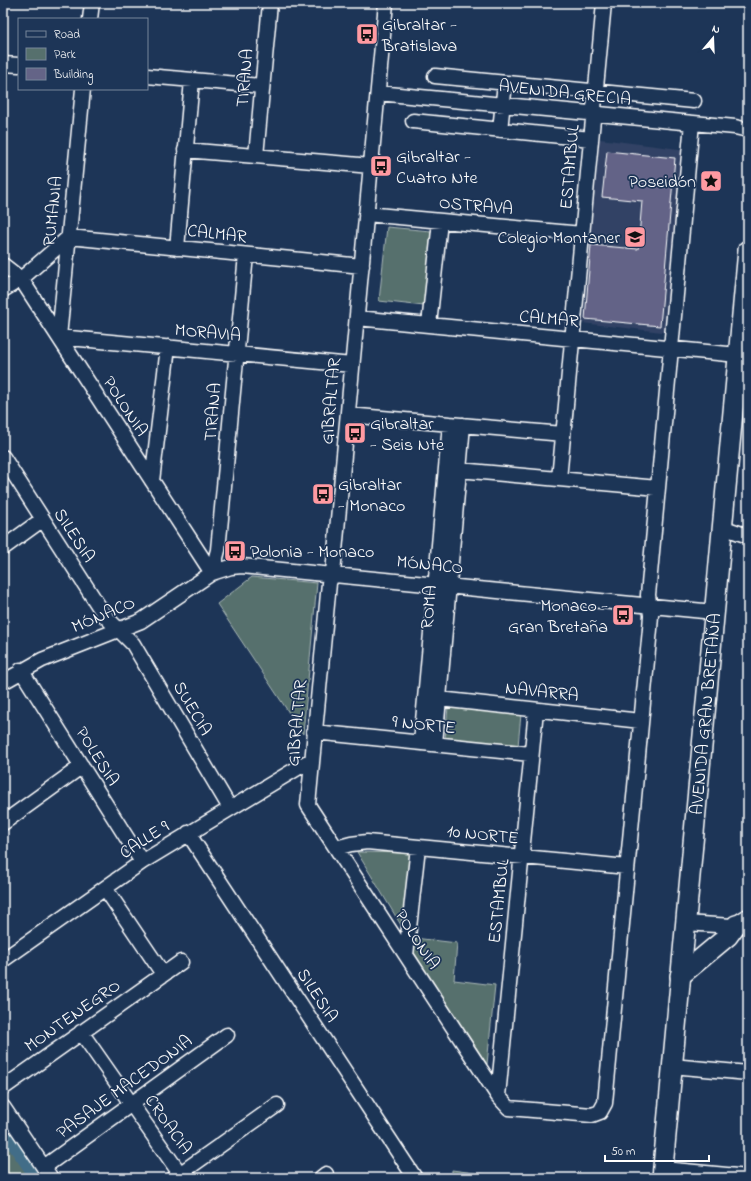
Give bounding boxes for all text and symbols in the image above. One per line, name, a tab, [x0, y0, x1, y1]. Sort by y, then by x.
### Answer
place label: Gibraltar - Bratislava	[381, 13, 457, 60]
legend	[18, 18, 148, 90]
north arrow	[693, 18, 733, 58]
bus stop icon: Gibraltar - Bratislava	[354, 21, 380, 47]
text: N	[710, 21, 722, 38]
text: Road	[54, 26, 80, 44]
text: Park	[54, 46, 76, 64]
street label: TIRANA	[230, 48, 262, 109]
text: Building	[53, 66, 93, 85]
street label: AVENIDA GRECIA	[497, 74, 632, 114]
street label: ESTAMBUL	[554, 123, 588, 211]
place label: Gibraltar - Cuatro Nte	[396, 145, 479, 192]
bus stop icon: Gibraltar - Cuatro Nte	[368, 153, 394, 179]
place icon: Poseidón	[698, 168, 724, 194]
place label: Poseidón	[628, 170, 696, 196]
street label: RUMANIA	[37, 175, 71, 248]
street label: OSTRAVA	[438, 191, 514, 223]
street label: CALMAR	[186, 219, 248, 251]
school or university icon: Colegio Montaner	[622, 224, 648, 250]
place label: Colegio Montaner	[498, 226, 620, 253]
street label: CALMAR	[518, 304, 580, 336]
street label: MORAVIA	[174, 318, 242, 350]
street label: GIBRALTAR	[315, 357, 349, 445]
street label: POLONIA	[95, 372, 154, 442]
street label: TIRANA	[198, 382, 230, 443]
place label: Gibraltar - Seis Nte	[370, 412, 445, 459]
bus stop icon: Gibraltar - Seis Nte	[342, 420, 368, 446]
place label: Gibraltar - Monaco	[338, 473, 405, 520]
bus stop icon: Gibraltar - Monaco	[310, 481, 336, 507]
street label: SILESIA	[46, 504, 101, 568]
bus stop icon: Polonia - Monaco	[222, 538, 248, 564]
place label: Polonia - Monaco	[250, 540, 374, 566]
street label: MÓNACO	[395, 550, 465, 582]
street label: ROMA	[415, 584, 445, 630]
street label: MÓNACO	[68, 591, 140, 641]
place label: Monaco - Gran Bretaña	[508, 594, 608, 641]
bus stop icon: Monaco - Gran Bretaña	[610, 602, 636, 628]
street label: AVENIDA GRAN BRETAÑA	[685, 612, 729, 816]
street label: NAVARRA	[504, 676, 580, 710]
street label: SUECIA	[165, 677, 217, 741]
street label: GIBRALTAR	[281, 679, 315, 767]
street label: 9 NORTE	[391, 710, 457, 742]
street label: POLESIA	[68, 722, 125, 792]
street label: CALLE 9	[115, 814, 176, 867]
street label: 10 NORTE	[446, 819, 520, 853]
street label: ESTAMBUL	[483, 857, 517, 945]
street label: POLONIA	[387, 905, 446, 975]
street label: SILESIA	[289, 964, 344, 1028]
street label: MONTENEGRO	[20, 974, 127, 1060]
street label: PASAJE MACEDONIA	[52, 1029, 199, 1146]
street label: CROACIA	[137, 1090, 198, 1161]
scale bar	[605, 1137, 709, 1163]
text: 50 m	[611, 1143, 635, 1161]

